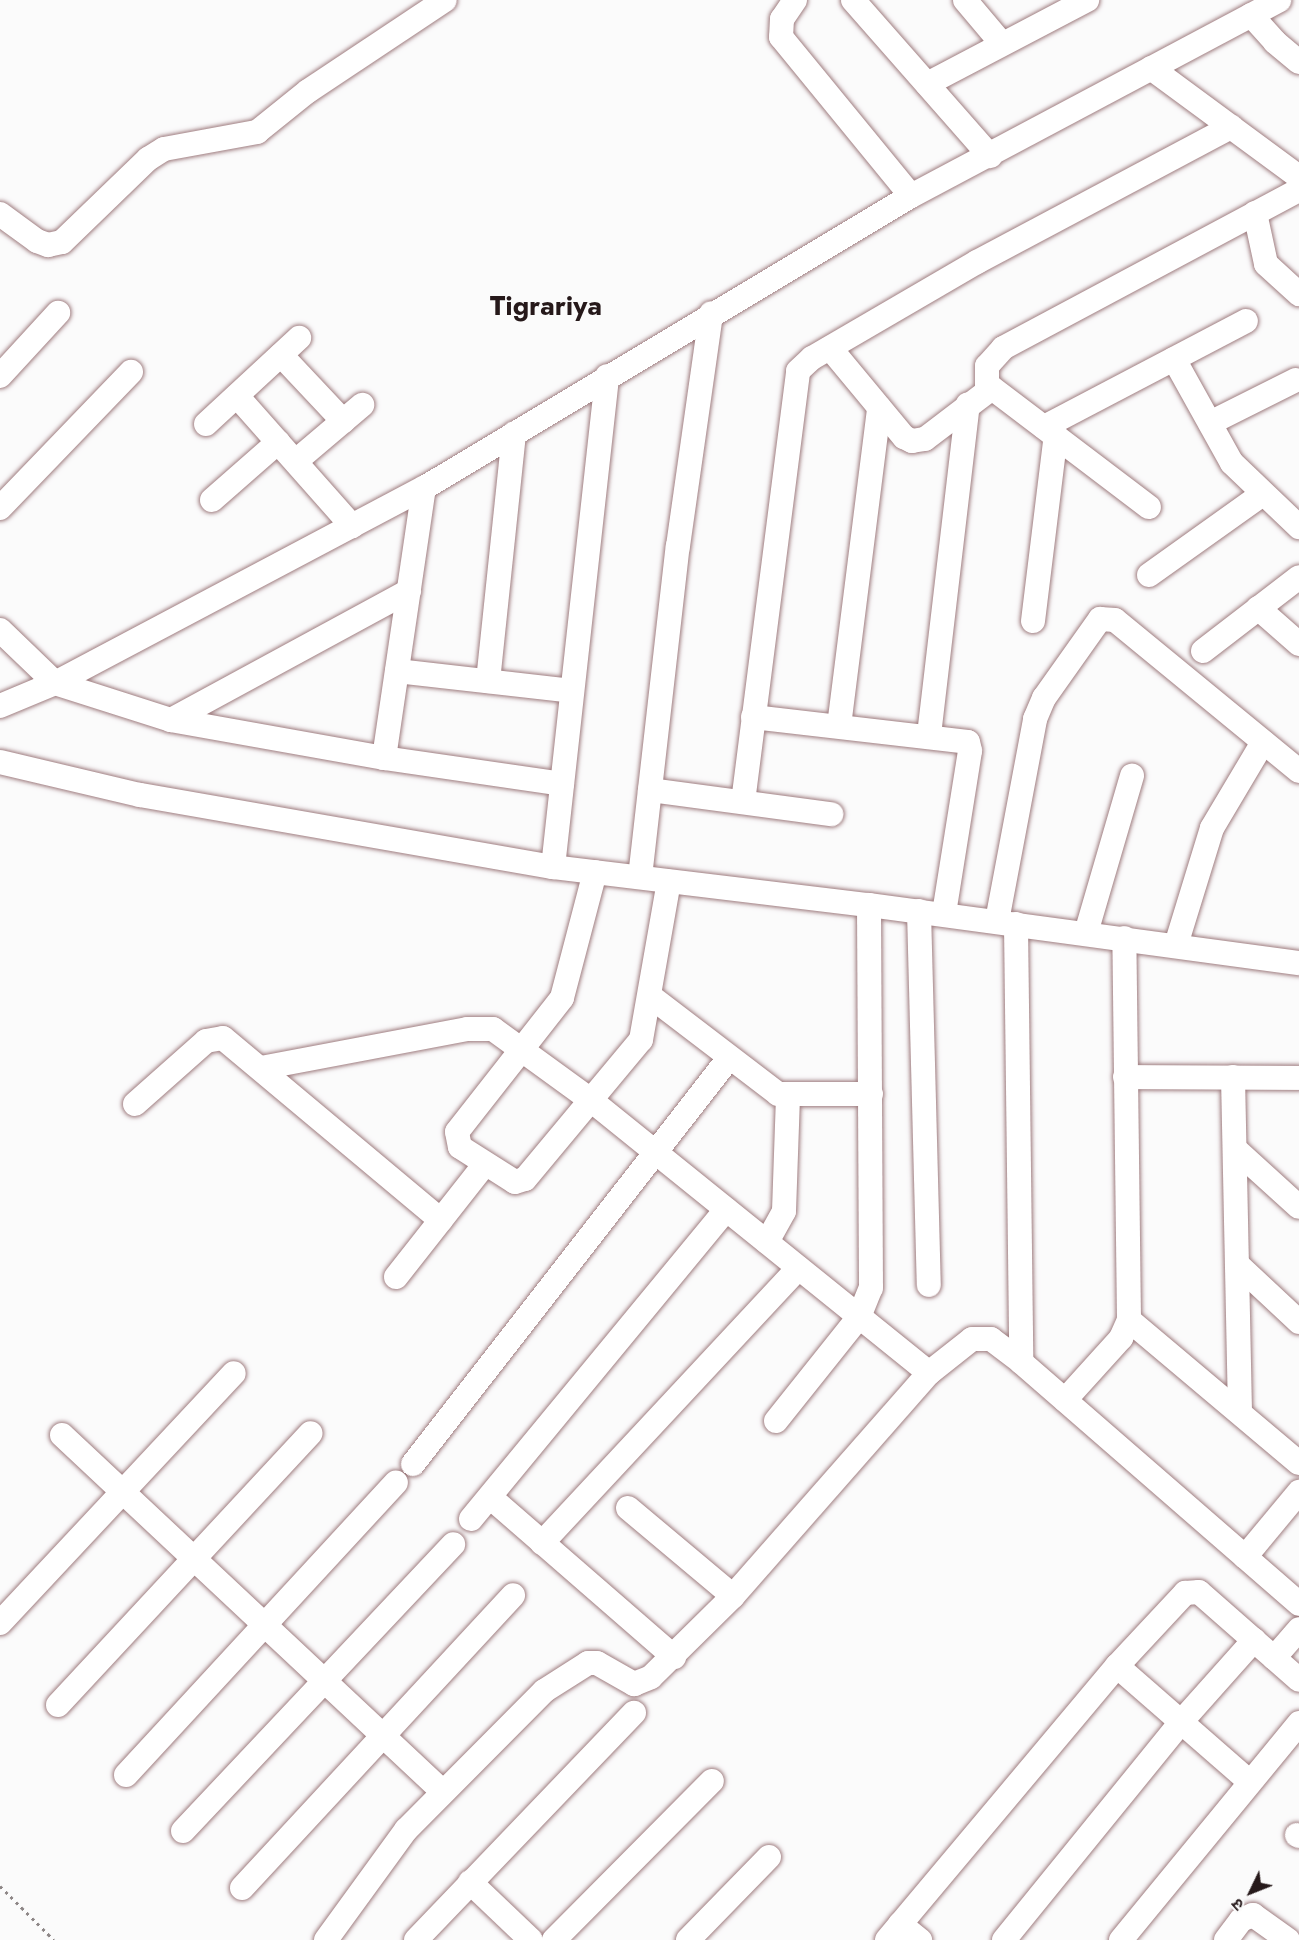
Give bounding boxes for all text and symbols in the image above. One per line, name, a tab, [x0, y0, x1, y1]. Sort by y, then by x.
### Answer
district label: Tigrariya	[490, 290, 602, 322]
north arrow	[1221, 1862, 1281, 1922]
text: उ	[1226, 1893, 1249, 1916]

